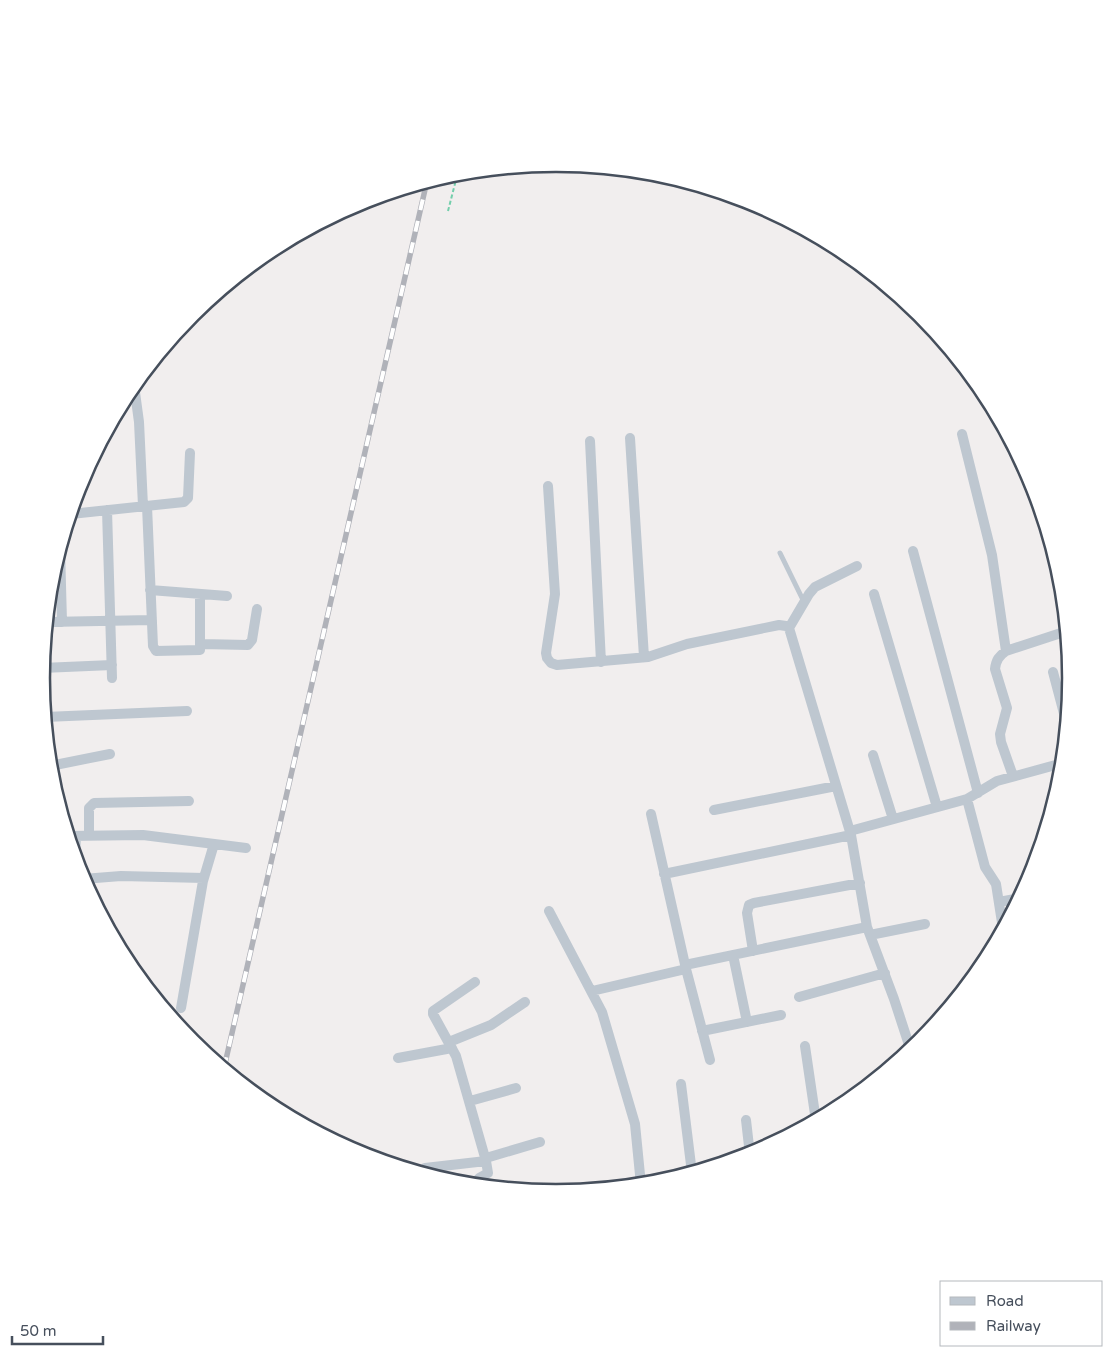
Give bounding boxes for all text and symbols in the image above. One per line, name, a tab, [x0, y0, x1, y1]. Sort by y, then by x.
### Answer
legend	[940, 1281, 1103, 1346]
text: Road	[986, 1292, 1024, 1310]
scale bar	[12, 1314, 104, 1346]
text: Railway	[986, 1317, 1041, 1335]
text: 50 m	[20, 1322, 57, 1340]

